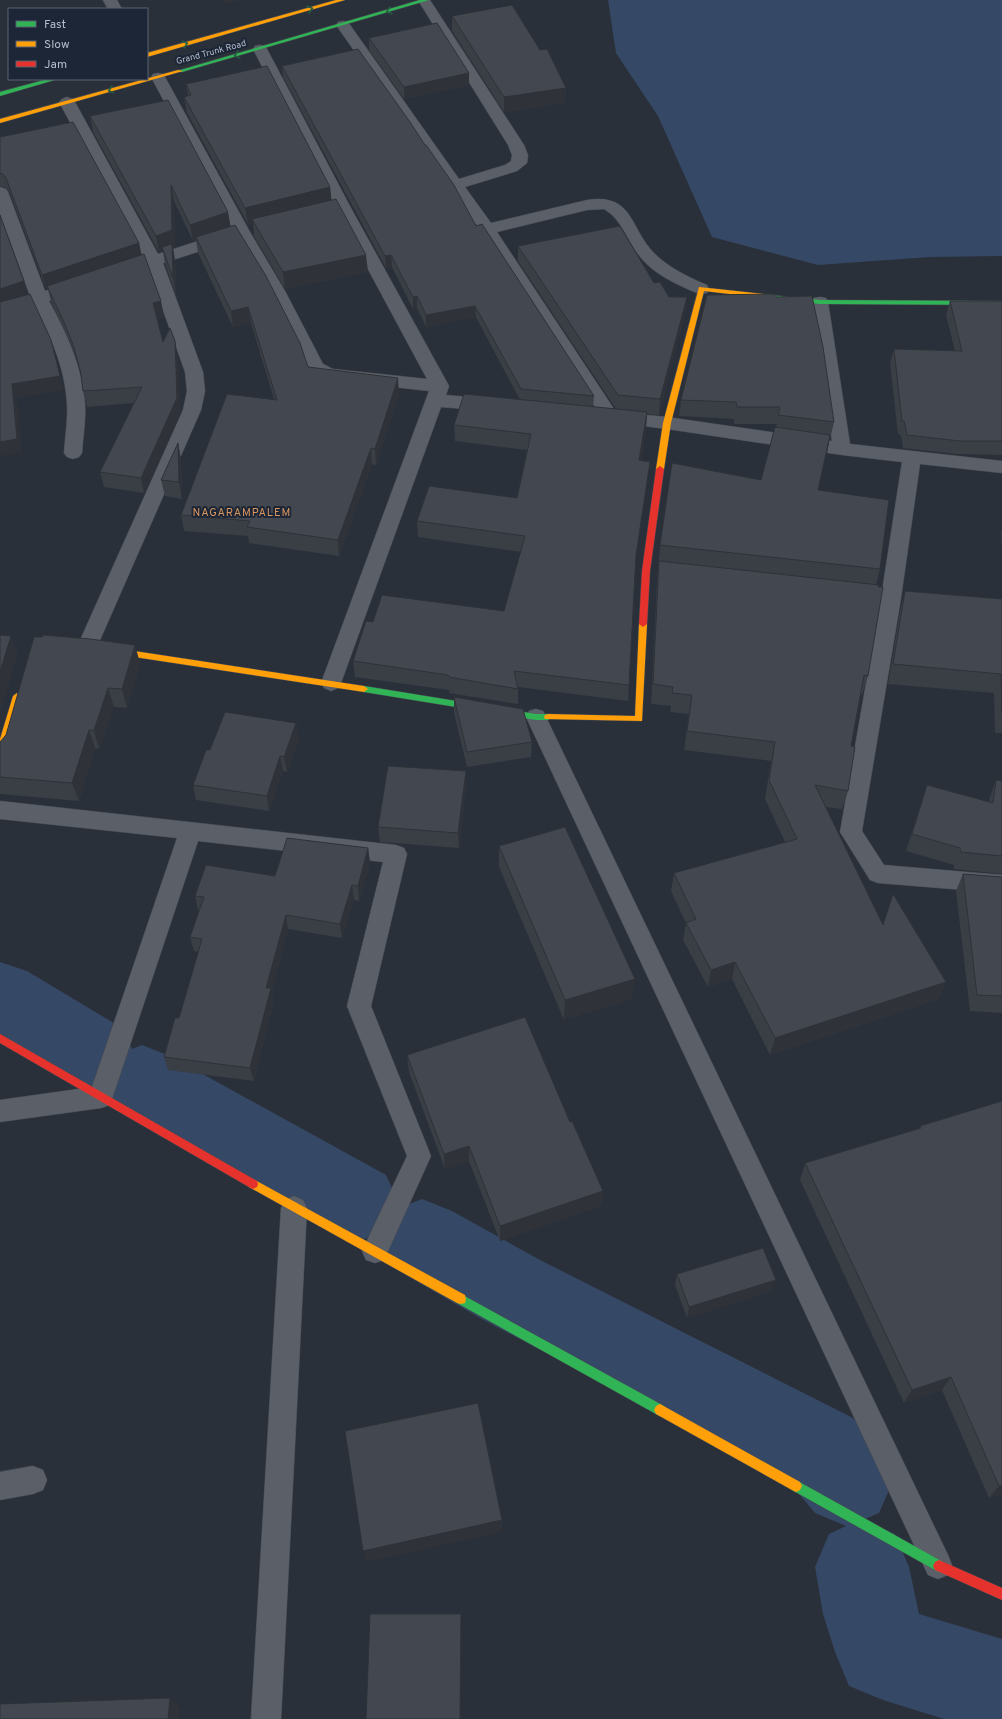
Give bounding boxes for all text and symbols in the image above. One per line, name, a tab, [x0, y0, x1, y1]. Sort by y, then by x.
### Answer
one-way arrow	[307, 6, 313, 14]
one-way arrow	[385, 6, 392, 15]
legend	[8, 8, 148, 80]
text: Fast	[44, 17, 66, 33]
text: Slow	[44, 37, 70, 53]
street label: Grand Trunk Road	[175, 38, 247, 67]
one-way arrow	[181, 40, 188, 49]
one-way arrow	[234, 50, 241, 59]
text: Jam	[44, 57, 67, 73]
one-way arrow	[108, 85, 115, 94]
district label: NAGARAMPALEM	[193, 506, 291, 520]

